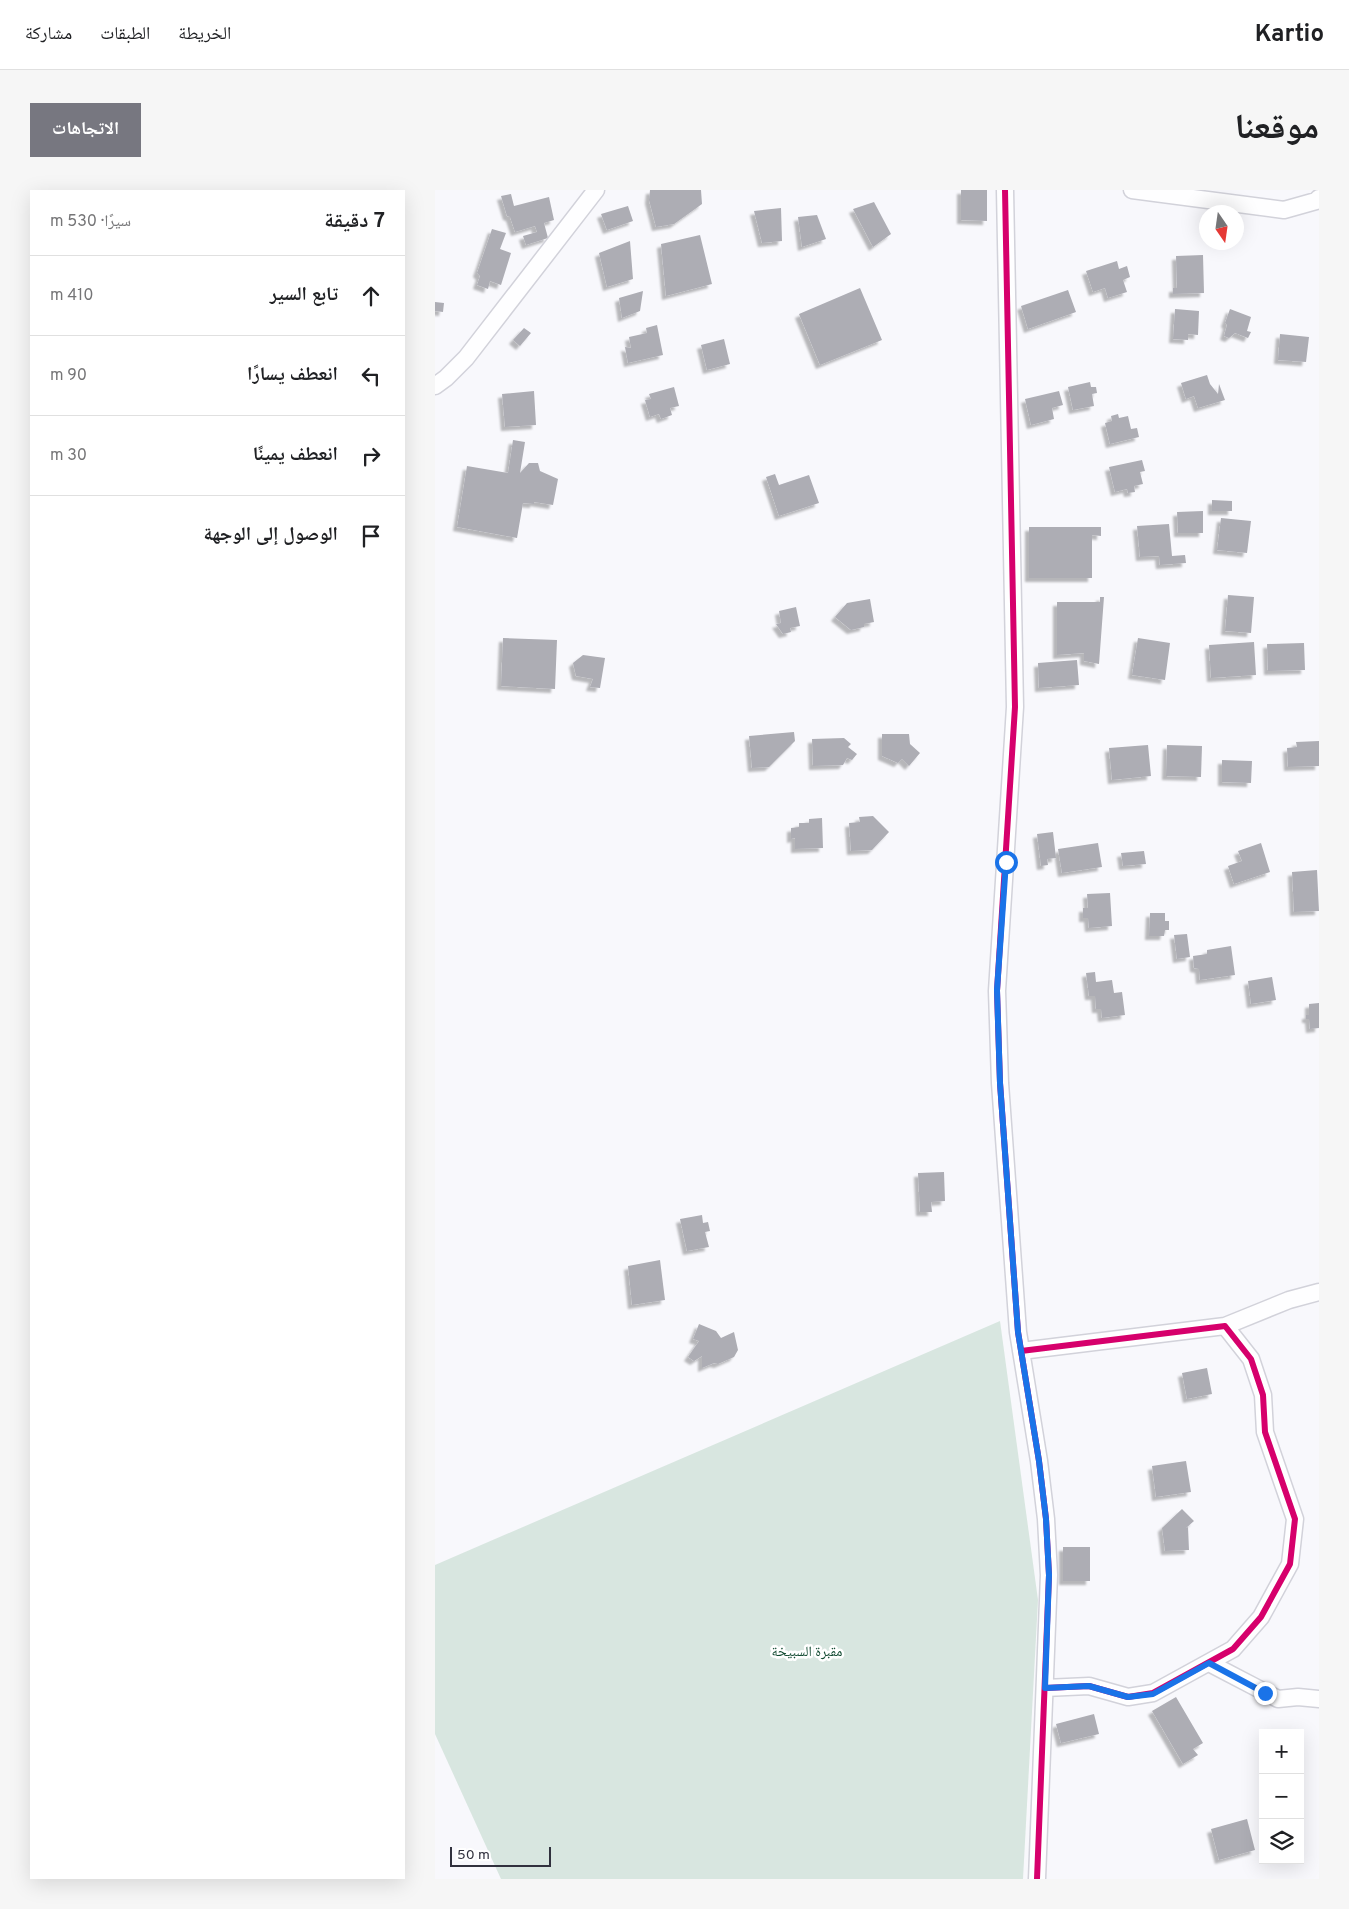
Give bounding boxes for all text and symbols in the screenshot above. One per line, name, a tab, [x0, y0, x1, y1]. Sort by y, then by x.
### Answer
text: Kartio	[1255, 20, 1324, 50]
text: مشاركة	[25, 23, 72, 46]
text: الطبقات	[100, 23, 150, 46]
text: الخريطة	[178, 23, 231, 46]
button: الاتجاهات	[30, 103, 141, 157]
text: موقعنا	[1234, 107, 1319, 151]
north arrow	[1199, 205, 1244, 250]
text: 7 دقيقة	[324, 208, 385, 235]
text: سيرًا · 530 m	[50, 212, 131, 232]
icon: ahead	[357, 282, 385, 310]
text: تابع السير	[270, 283, 338, 307]
text: 410 m	[50, 286, 94, 306]
icon: left	[357, 362, 385, 390]
text: انعطف يسارًا	[247, 363, 338, 387]
text: 90 m	[50, 366, 87, 386]
icon: right	[357, 442, 385, 470]
text: انعطف يمينًا	[253, 443, 338, 467]
text: 30 m	[50, 446, 87, 466]
icon: arrive	[357, 522, 385, 550]
text: الوصول إلى الوجهة	[204, 523, 338, 547]
route start	[995, 851, 1018, 874]
park label: مقبرة السبيخة	[772, 1644, 842, 1661]
route end	[1254, 1682, 1277, 1705]
map controls	[1259, 1729, 1304, 1864]
button: +	[1259, 1729, 1304, 1774]
button: −	[1259, 1774, 1304, 1819]
button: layers	[1259, 1819, 1304, 1864]
scale bar	[450, 1844, 551, 1867]
text: 50 m	[457, 1847, 490, 1864]

